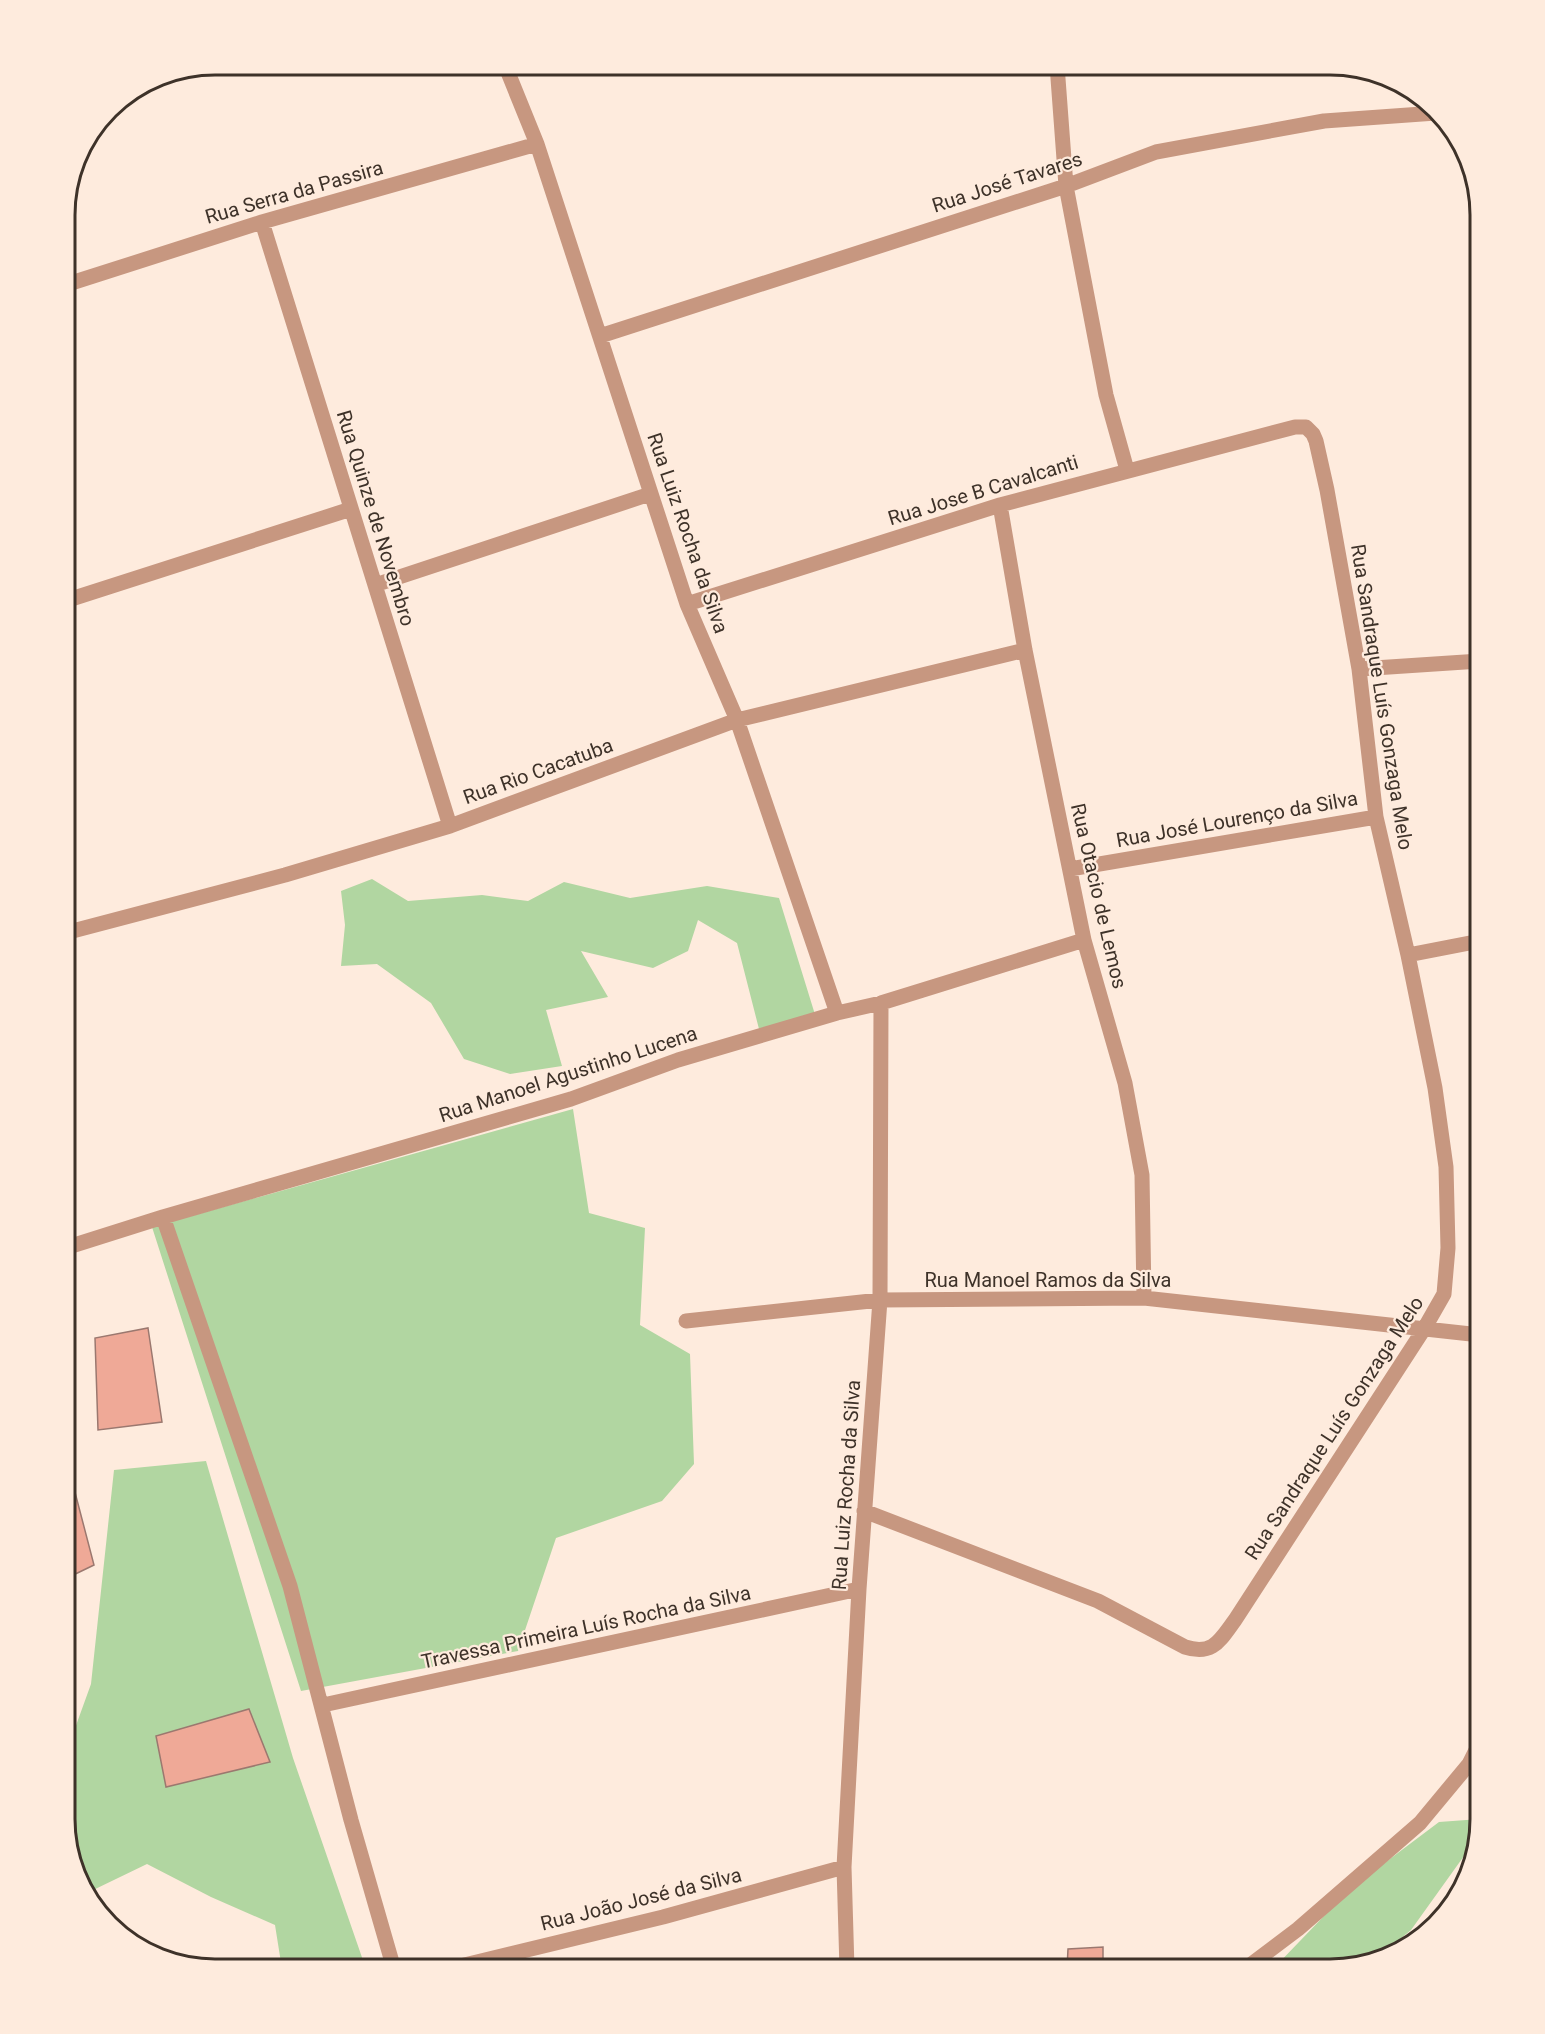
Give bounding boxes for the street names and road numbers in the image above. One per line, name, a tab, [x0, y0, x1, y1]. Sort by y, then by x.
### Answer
street label: Rua José Tavares	[929, 146, 1085, 218]
street label: Rua Serra da Passira	[202, 155, 386, 229]
street label: Rua Quinze de Novembro	[332, 407, 420, 629]
street label: Rua Luiz Rocha da Silva	[642, 430, 734, 636]
street label: Rua Jose B Cavalcanti	[885, 450, 1081, 530]
street label: Rua Sandraque Luís Gonzaga Melo	[1346, 542, 1418, 852]
street label: Rua Rio Cacatuba	[460, 733, 616, 809]
street label: Rua José Lourenço da Silva	[1114, 786, 1360, 852]
street label: Rua Otacio de Lemos	[1066, 801, 1132, 991]
street label: Rua Manoel Agustinho Lucena	[436, 1021, 700, 1127]
street label: Rua Manoel Ramos da Silva	[925, 1268, 1171, 1292]
street label: Rua Sandraque Luís Gonzaga Melo	[1240, 1292, 1428, 1564]
street label: Rua Luiz Rocha da Silva	[827, 1379, 865, 1591]
street label: Travessa Primeira Luís Rocha da Silva	[419, 1580, 753, 1674]
street label: Rua João José da Silva	[538, 1862, 744, 1936]

